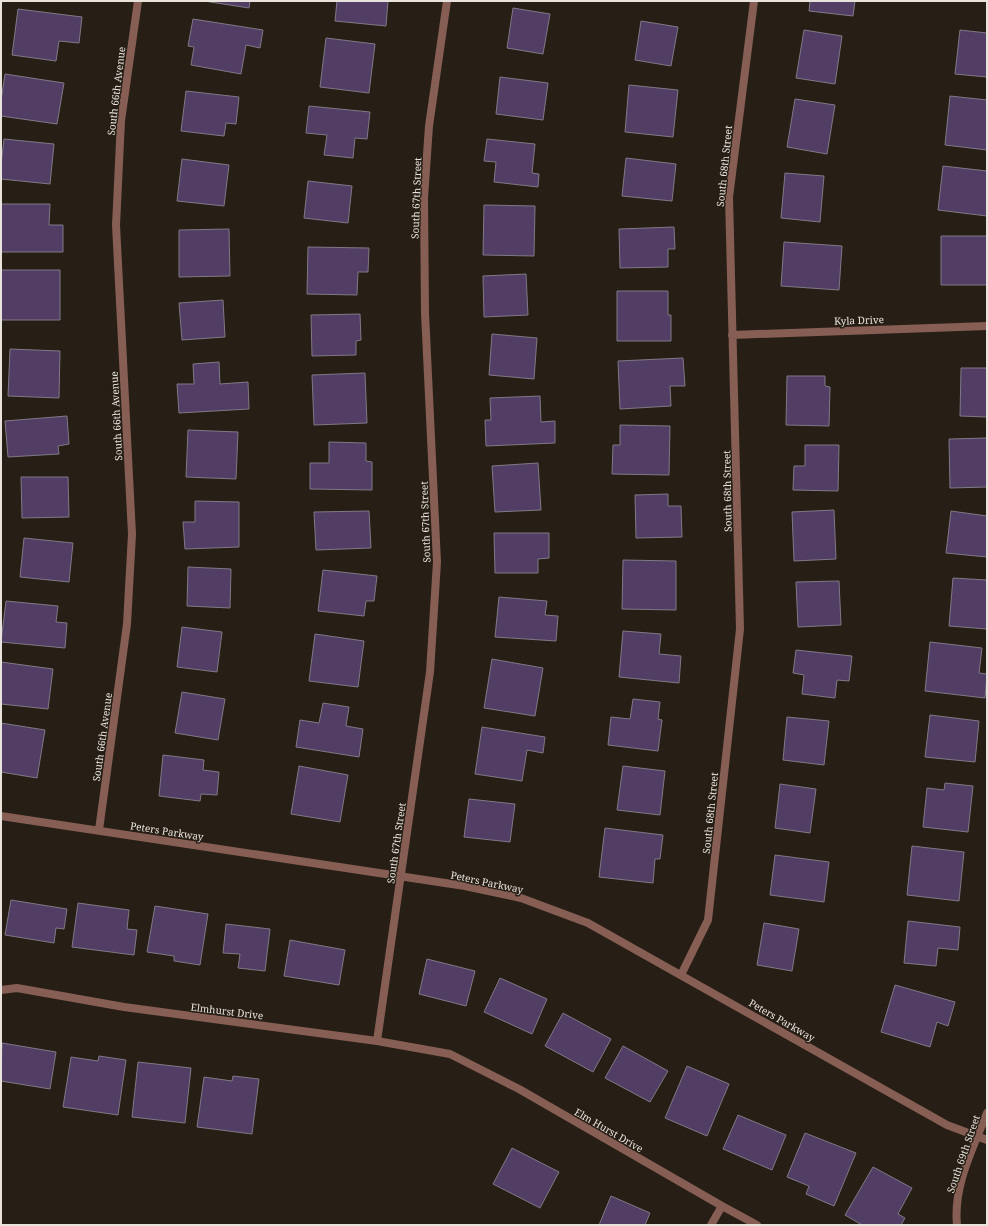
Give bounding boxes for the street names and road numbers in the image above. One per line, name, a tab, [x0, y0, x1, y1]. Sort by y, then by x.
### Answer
street label: South 66th Avenue	[104, 46, 128, 136]
street label: South 68th Street	[713, 124, 735, 207]
street label: South 67th Street	[408, 157, 424, 239]
street label: Kyla Drive	[834, 312, 884, 328]
street label: South 66th Avenue	[107, 371, 125, 461]
street label: South 68th Street	[719, 450, 735, 532]
street label: South 67th Street	[417, 481, 433, 563]
street label: South 66th Avenue	[89, 692, 115, 782]
street label: South 68th Street	[699, 771, 721, 854]
street label: South 67th Street	[383, 801, 409, 884]
street label: Peters Parkway	[129, 818, 205, 844]
street label: Peters Parkway	[449, 867, 525, 897]
street label: Peters Parkway	[746, 995, 818, 1045]
street label: Elmhurst Drive	[190, 1000, 264, 1022]
street label: Elm Hurst Drive	[572, 1105, 646, 1155]
street label: South 69th Street	[943, 1113, 983, 1195]

